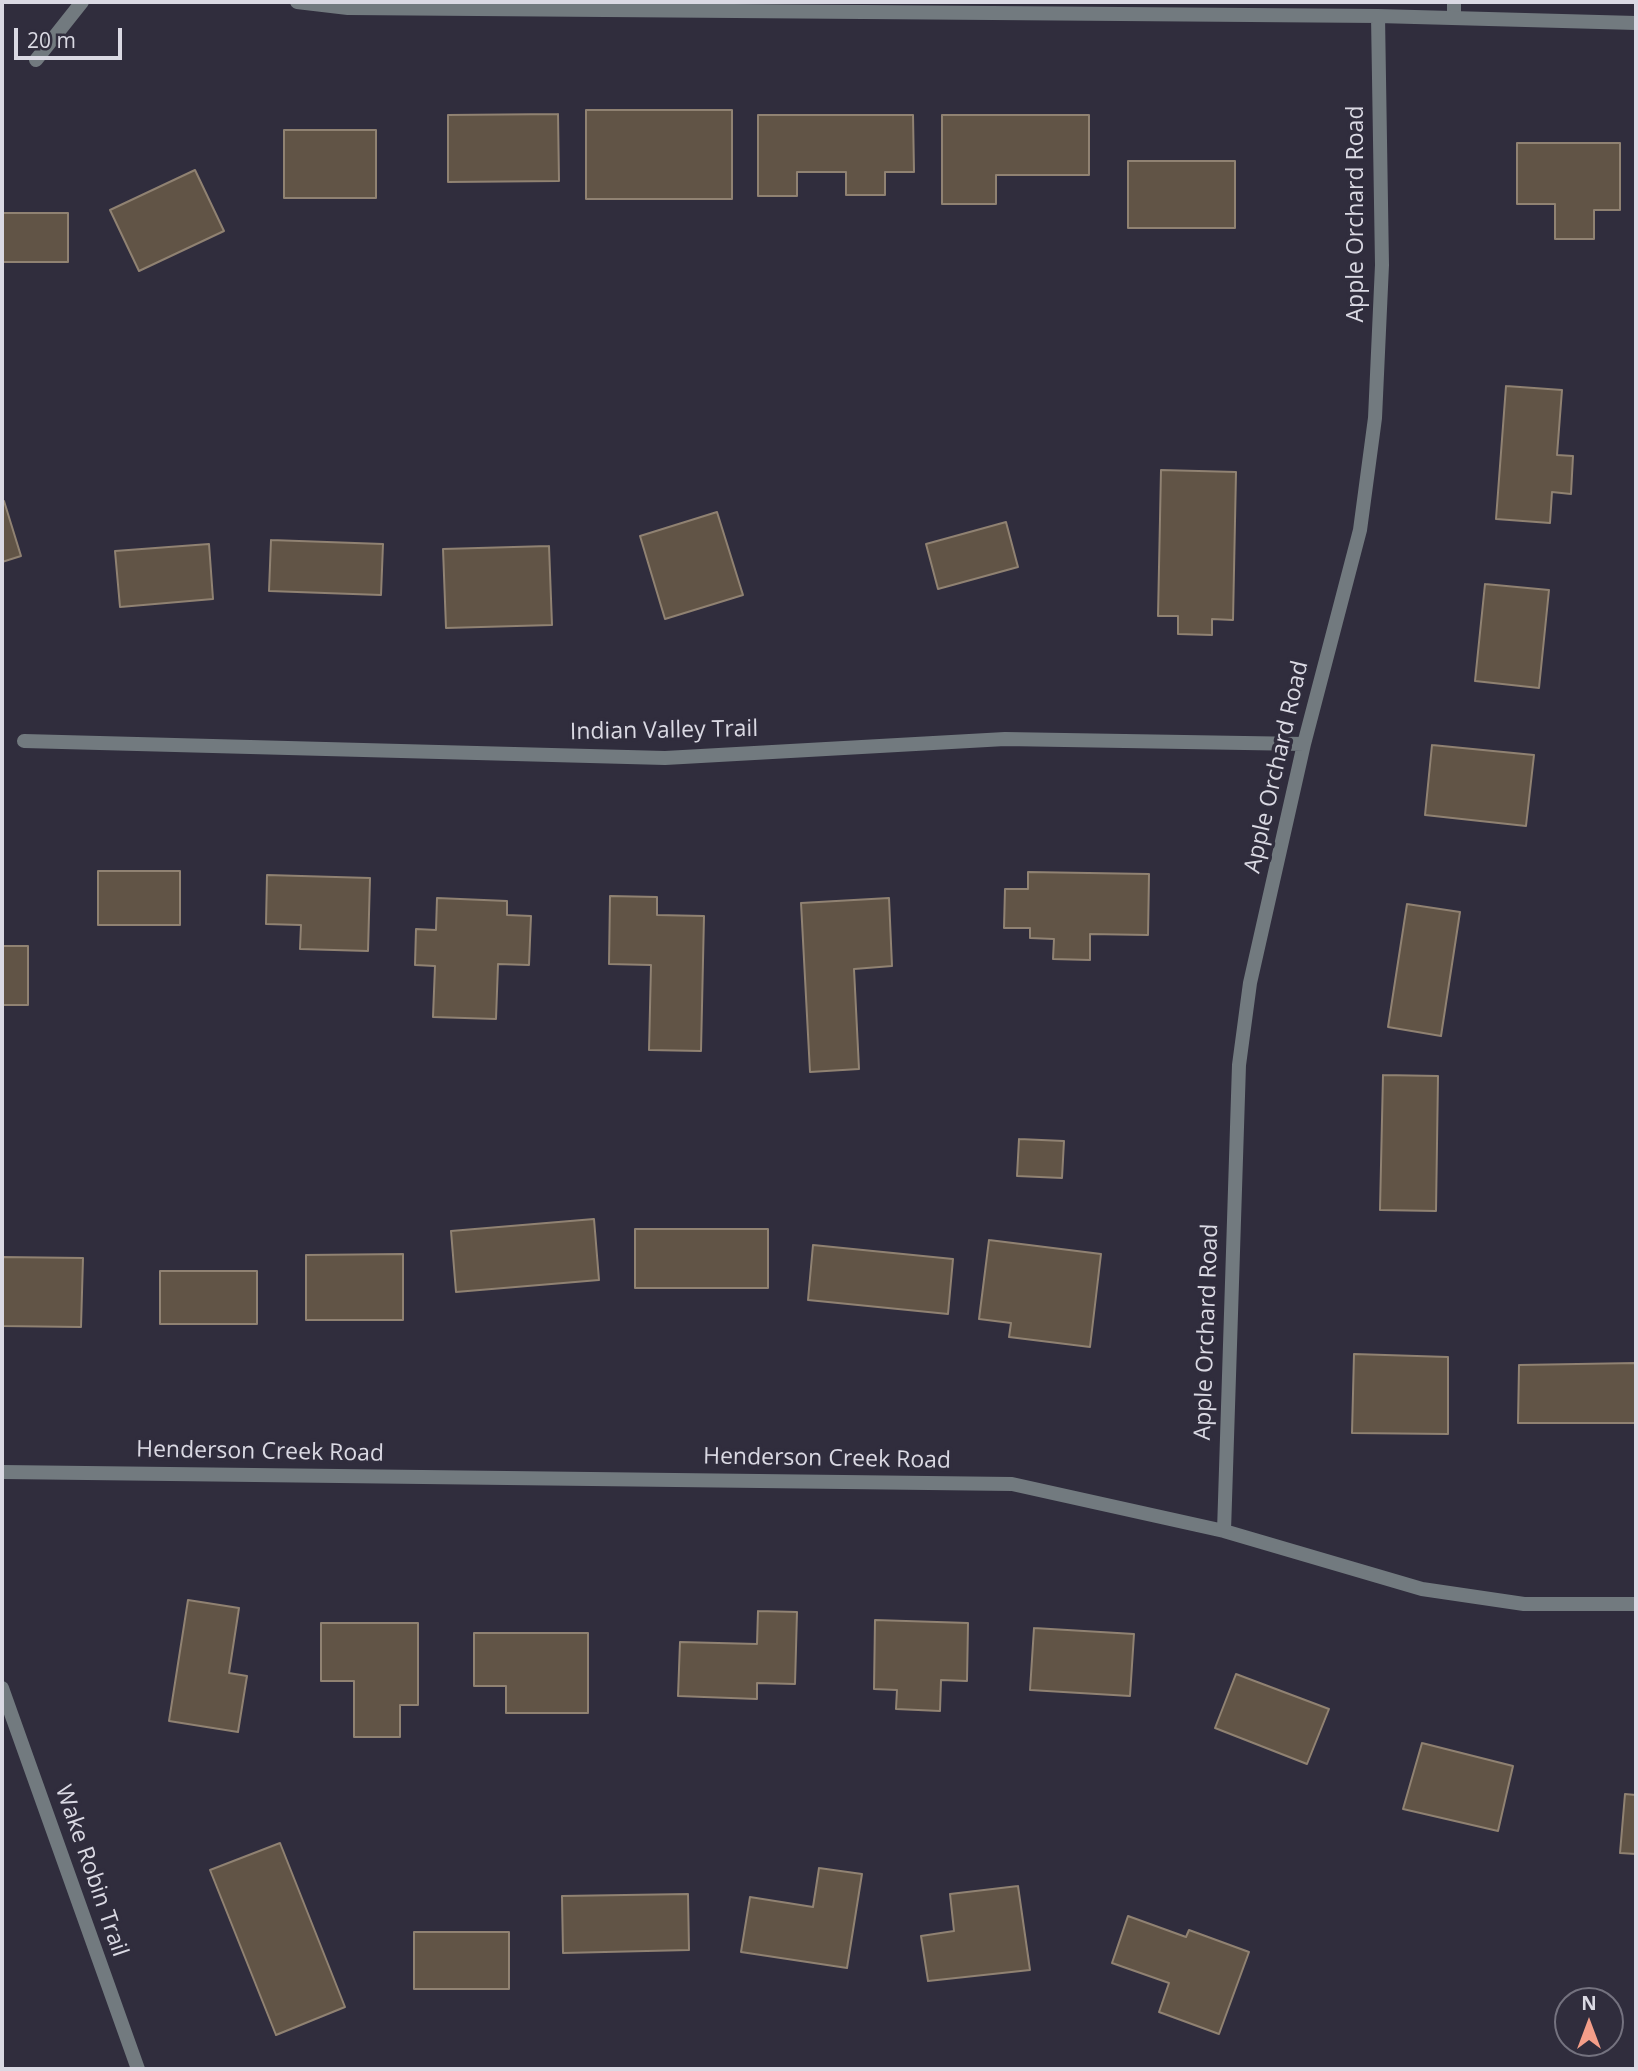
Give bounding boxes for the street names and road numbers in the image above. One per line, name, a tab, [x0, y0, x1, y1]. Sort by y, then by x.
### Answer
street label: Apple Orchard Road	[1342, 106, 1370, 322]
street label: Apple Orchard Road	[1239, 658, 1315, 876]
street label: Indian Valley Trail	[570, 716, 758, 746]
street label: Apple Orchard Road	[1189, 1223, 1225, 1441]
street label: Henderson Creek Road	[136, 1436, 384, 1468]
street label: Henderson Creek Road	[703, 1443, 951, 1475]
street label: Wake Robin Trail	[49, 1782, 133, 1960]

